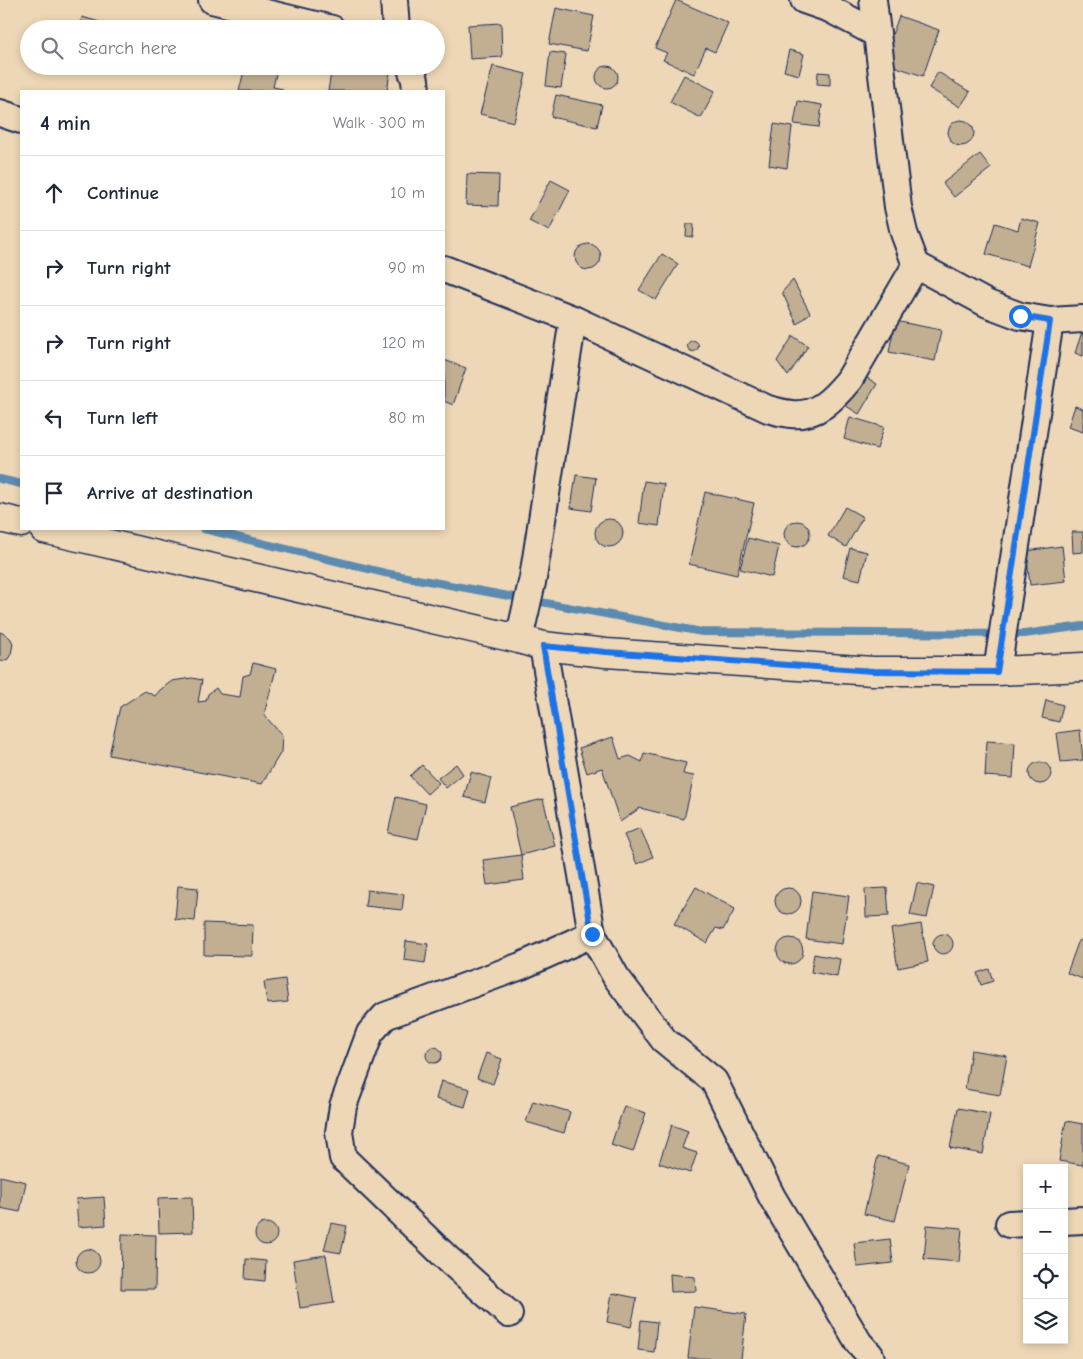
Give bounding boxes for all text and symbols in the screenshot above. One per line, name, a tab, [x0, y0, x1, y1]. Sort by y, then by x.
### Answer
search box	[20, 20, 445, 75]
icon: search	[38, 34, 66, 62]
text: Search here	[78, 37, 177, 59]
text: 4 min	[40, 111, 91, 135]
text: Walk · 300 m	[333, 114, 425, 132]
icon: ahead	[40, 179, 68, 207]
text: Continue	[87, 182, 159, 204]
text: 10 m	[390, 184, 425, 202]
icon: right	[40, 254, 68, 282]
text: Turn right	[87, 257, 171, 279]
text: 90 m	[388, 259, 425, 277]
route start	[1009, 305, 1032, 328]
icon: right	[40, 329, 68, 357]
text: Turn right	[87, 332, 171, 354]
text: 120 m	[382, 334, 425, 352]
icon: left	[40, 404, 68, 432]
text: Turn left	[87, 407, 158, 429]
text: 80 m	[388, 409, 425, 427]
icon: arrive	[40, 479, 68, 507]
text: Arrive at destination	[87, 482, 253, 504]
route end	[581, 923, 604, 946]
map controls	[1023, 1164, 1068, 1344]
button: +	[1023, 1164, 1068, 1209]
button: −	[1023, 1209, 1068, 1254]
button: locate	[1023, 1254, 1068, 1299]
button: layers	[1023, 1299, 1068, 1344]

